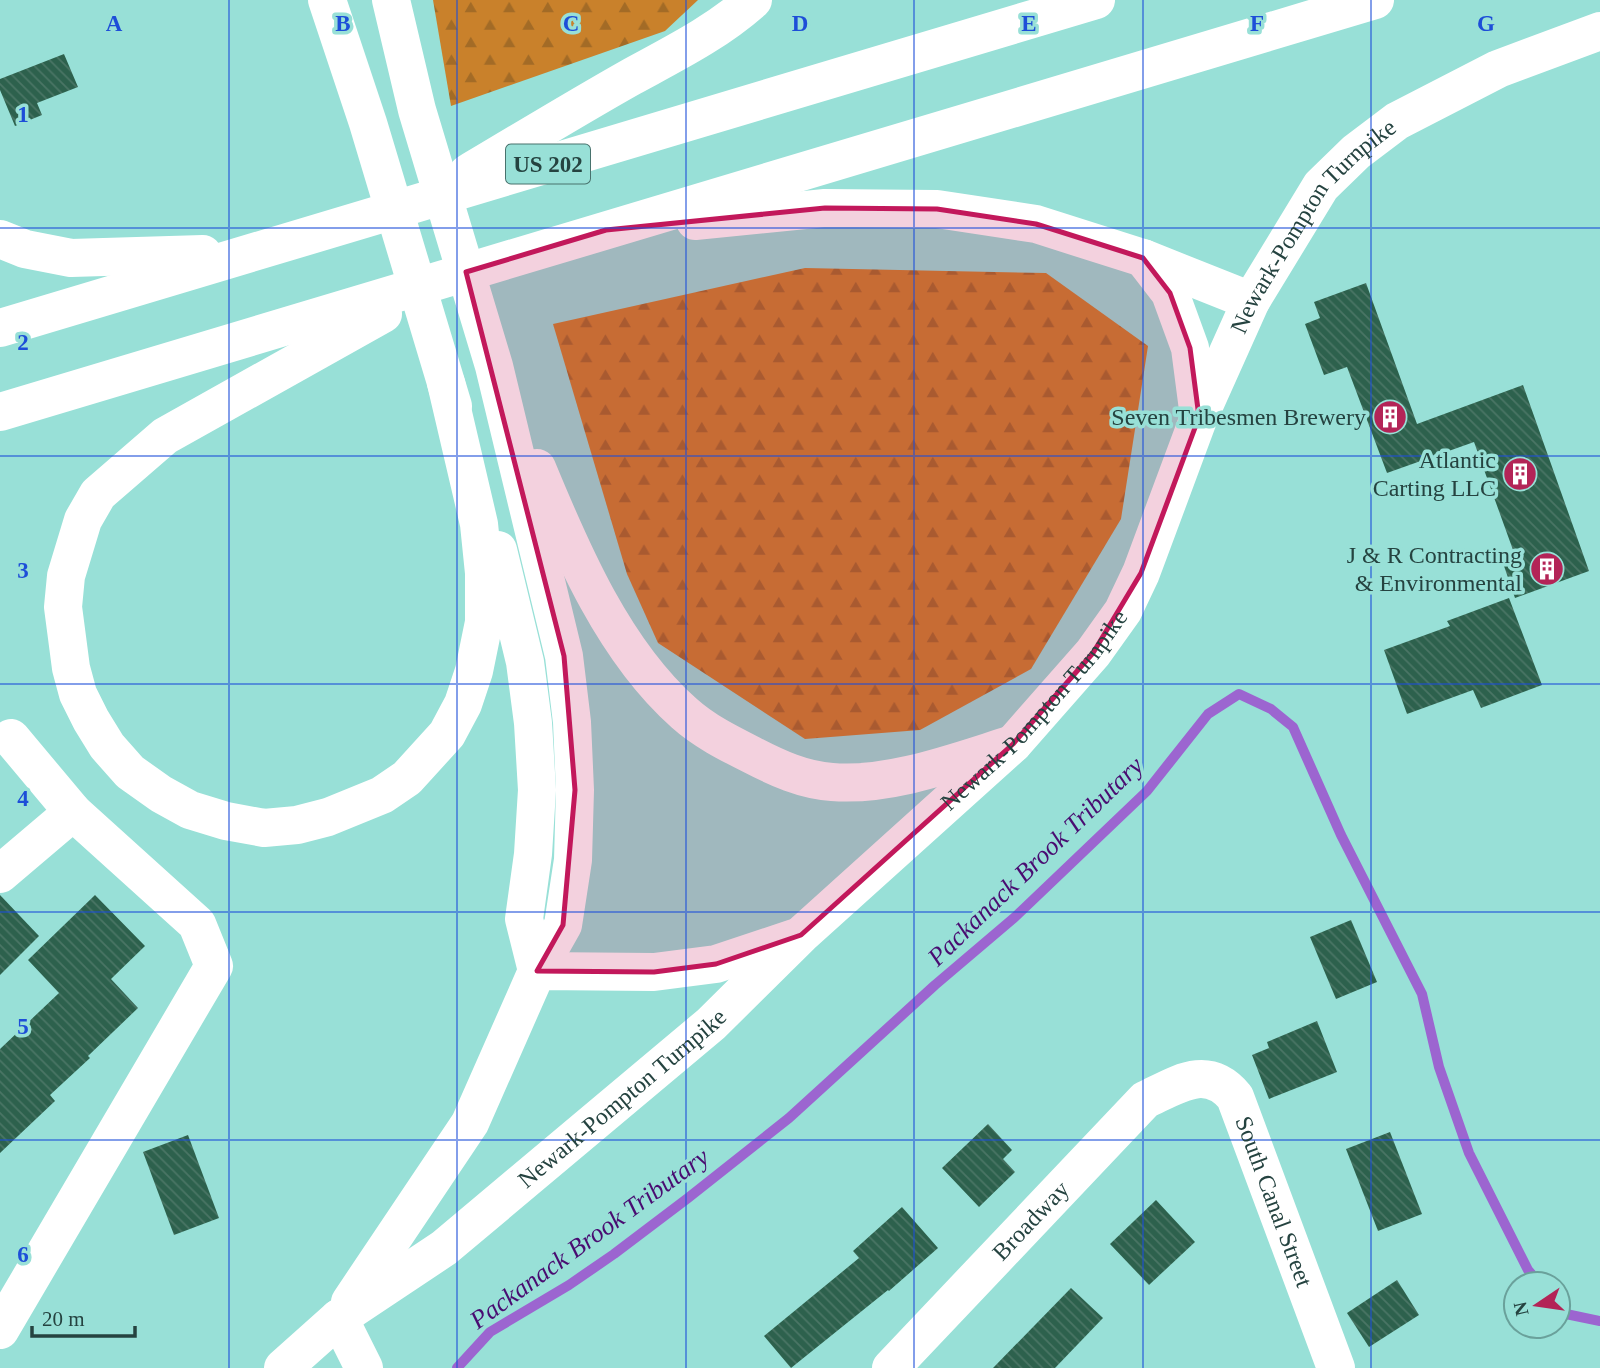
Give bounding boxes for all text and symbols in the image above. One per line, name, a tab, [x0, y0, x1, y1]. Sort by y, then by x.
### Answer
text: A	[106, 11, 123, 36]
text: B	[335, 11, 351, 36]
text: C	[563, 11, 579, 36]
text: D	[792, 11, 808, 36]
text: E	[1021, 11, 1037, 36]
text: F	[1250, 11, 1264, 36]
text: G	[1477, 11, 1495, 36]
text: 1	[17, 102, 29, 127]
street label: Newark-Pompton Turnpike	[1225, 114, 1401, 337]
road number: US 202	[506, 144, 590, 183]
text: 2	[17, 330, 29, 355]
building icon: Seven Tribesmen Brewery	[1371, 398, 1409, 436]
place label: Seven Tribesmen Brewery	[1111, 404, 1366, 430]
place label: Atlantic Carting LLC	[1373, 447, 1496, 501]
building icon: Atlantic Carting LLC	[1501, 455, 1539, 493]
place label: J & R Contracting & Environmental	[1347, 542, 1522, 596]
building icon: J & R Contracting & Environmental	[1528, 550, 1566, 588]
text: 3	[17, 558, 29, 583]
street label: Newark-Pompton Turnpike	[936, 605, 1133, 816]
water label: Packanack Brook Tributary	[921, 751, 1149, 972]
text: 4	[17, 786, 29, 811]
street label: Newark-Pompton Turnpike	[513, 1004, 731, 1193]
text: 5	[17, 1014, 29, 1039]
street label: South Canal Street	[1230, 1113, 1318, 1291]
water label: Packanack Brook Tributary	[464, 1142, 715, 1335]
street label: Broadway	[987, 1176, 1074, 1265]
text: 6	[17, 1242, 29, 1267]
north arrow	[1502, 1270, 1572, 1340]
scale bar	[32, 1294, 135, 1338]
text: N	[1509, 1299, 1533, 1318]
text: 20 m	[42, 1307, 85, 1331]

